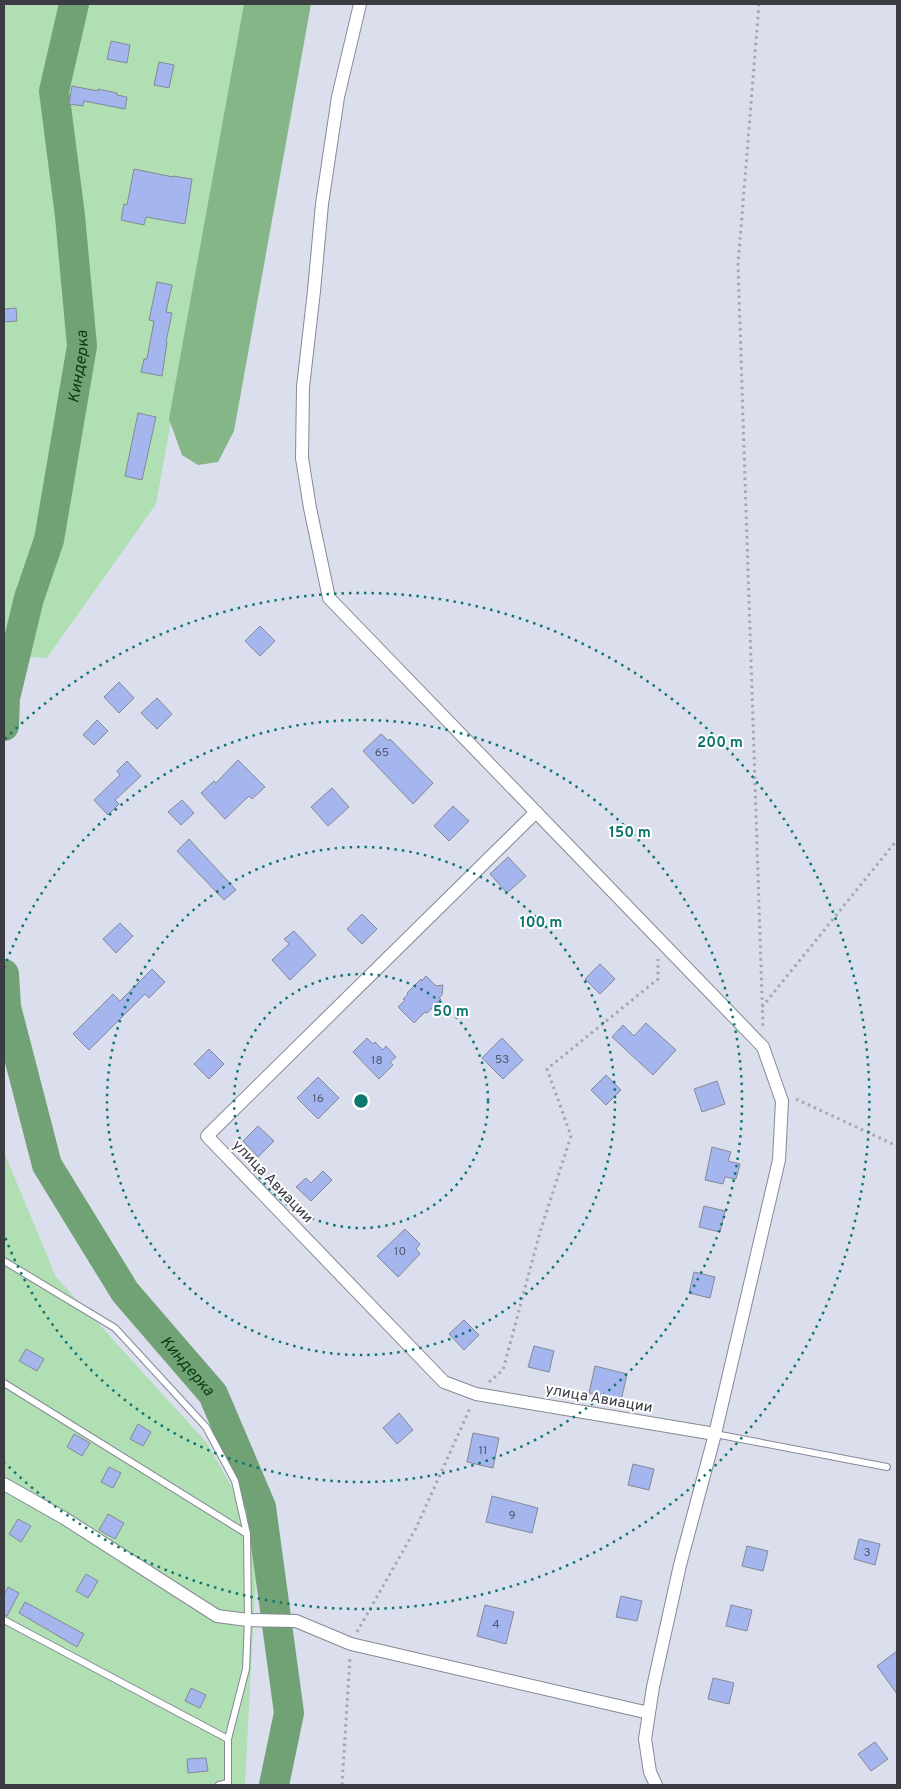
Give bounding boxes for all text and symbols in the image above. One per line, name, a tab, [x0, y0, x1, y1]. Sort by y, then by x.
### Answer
water label: Киндерка	[64, 329, 94, 405]
text: 200 m	[697, 734, 743, 753]
house number: 65	[375, 745, 389, 761]
text: 150 m	[609, 824, 651, 843]
text: 100 m	[520, 914, 562, 933]
text: 50 m	[433, 1003, 469, 1022]
house number: 53	[495, 1052, 509, 1068]
house number: 18	[371, 1053, 383, 1069]
house number: 16	[312, 1091, 324, 1107]
centre of rings	[352, 1092, 370, 1110]
street label: улица Авиации	[227, 1136, 316, 1228]
house number: 10	[394, 1244, 406, 1260]
water label: Киндерка	[155, 1332, 219, 1401]
street label: улица Авиации	[544, 1381, 654, 1418]
house number: 11	[479, 1443, 487, 1459]
house number: 9	[508, 1508, 516, 1524]
house number: 3	[863, 1545, 871, 1561]
house number: 4	[492, 1617, 500, 1633]

